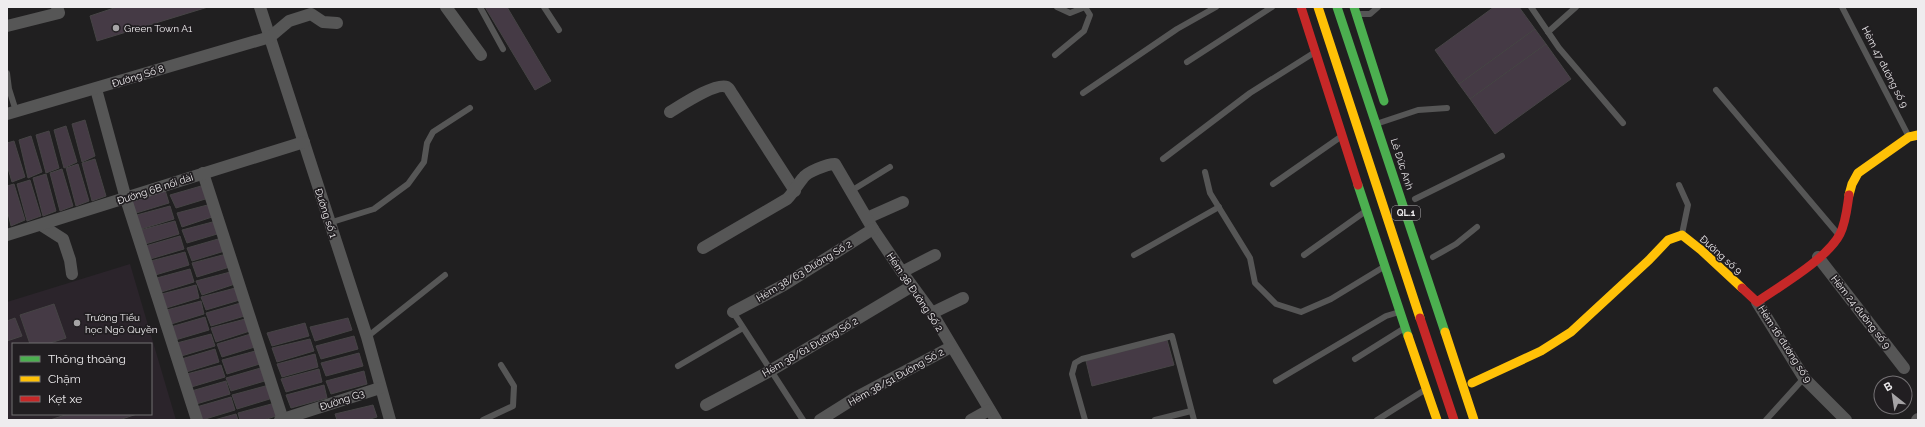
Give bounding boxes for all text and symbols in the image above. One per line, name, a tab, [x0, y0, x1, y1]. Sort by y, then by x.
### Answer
marker: Green Town A1	[111, 23, 121, 33]
place label: Green Town A1	[124, 23, 193, 34]
street label: Hẻm 47 đường số 9	[1860, 24, 1910, 110]
street label: Đường Số 8	[110, 63, 166, 89]
street label: Lê Đức Anh	[1389, 137, 1416, 191]
street label: Đường 6B nối dài	[116, 172, 194, 206]
street label: Đường số 1	[313, 187, 339, 240]
road number: QL.1	[1392, 206, 1420, 220]
street label: Đường số 9	[1698, 233, 1744, 277]
street label: Hẻm 38/63 Đường Số 2	[754, 238, 854, 304]
street label: Hẻm 38 Đường Số 2	[885, 251, 945, 333]
street label: Hẻm 24 đường số 9	[1829, 273, 1893, 351]
street label: Hẻm 16 đường số 9	[1756, 303, 1814, 385]
place label: Trường Tiểu học Ngô Quyền	[85, 312, 158, 335]
street label: Hẻm 38/61 Đường Số 2	[760, 315, 860, 379]
marker: Trường Tiểu học Ngô Quyền	[72, 318, 82, 328]
legend	[12, 343, 152, 415]
street label: Hẻm 38/51 Đường Số 2	[846, 346, 946, 408]
text: Thông thoáng	[48, 352, 126, 366]
text: Chậm	[48, 372, 81, 386]
north arrow	[1873, 375, 1913, 415]
text: B	[1882, 379, 1895, 394]
street label: Đường G3	[318, 388, 366, 412]
text: Kẹt xe	[48, 392, 82, 406]

